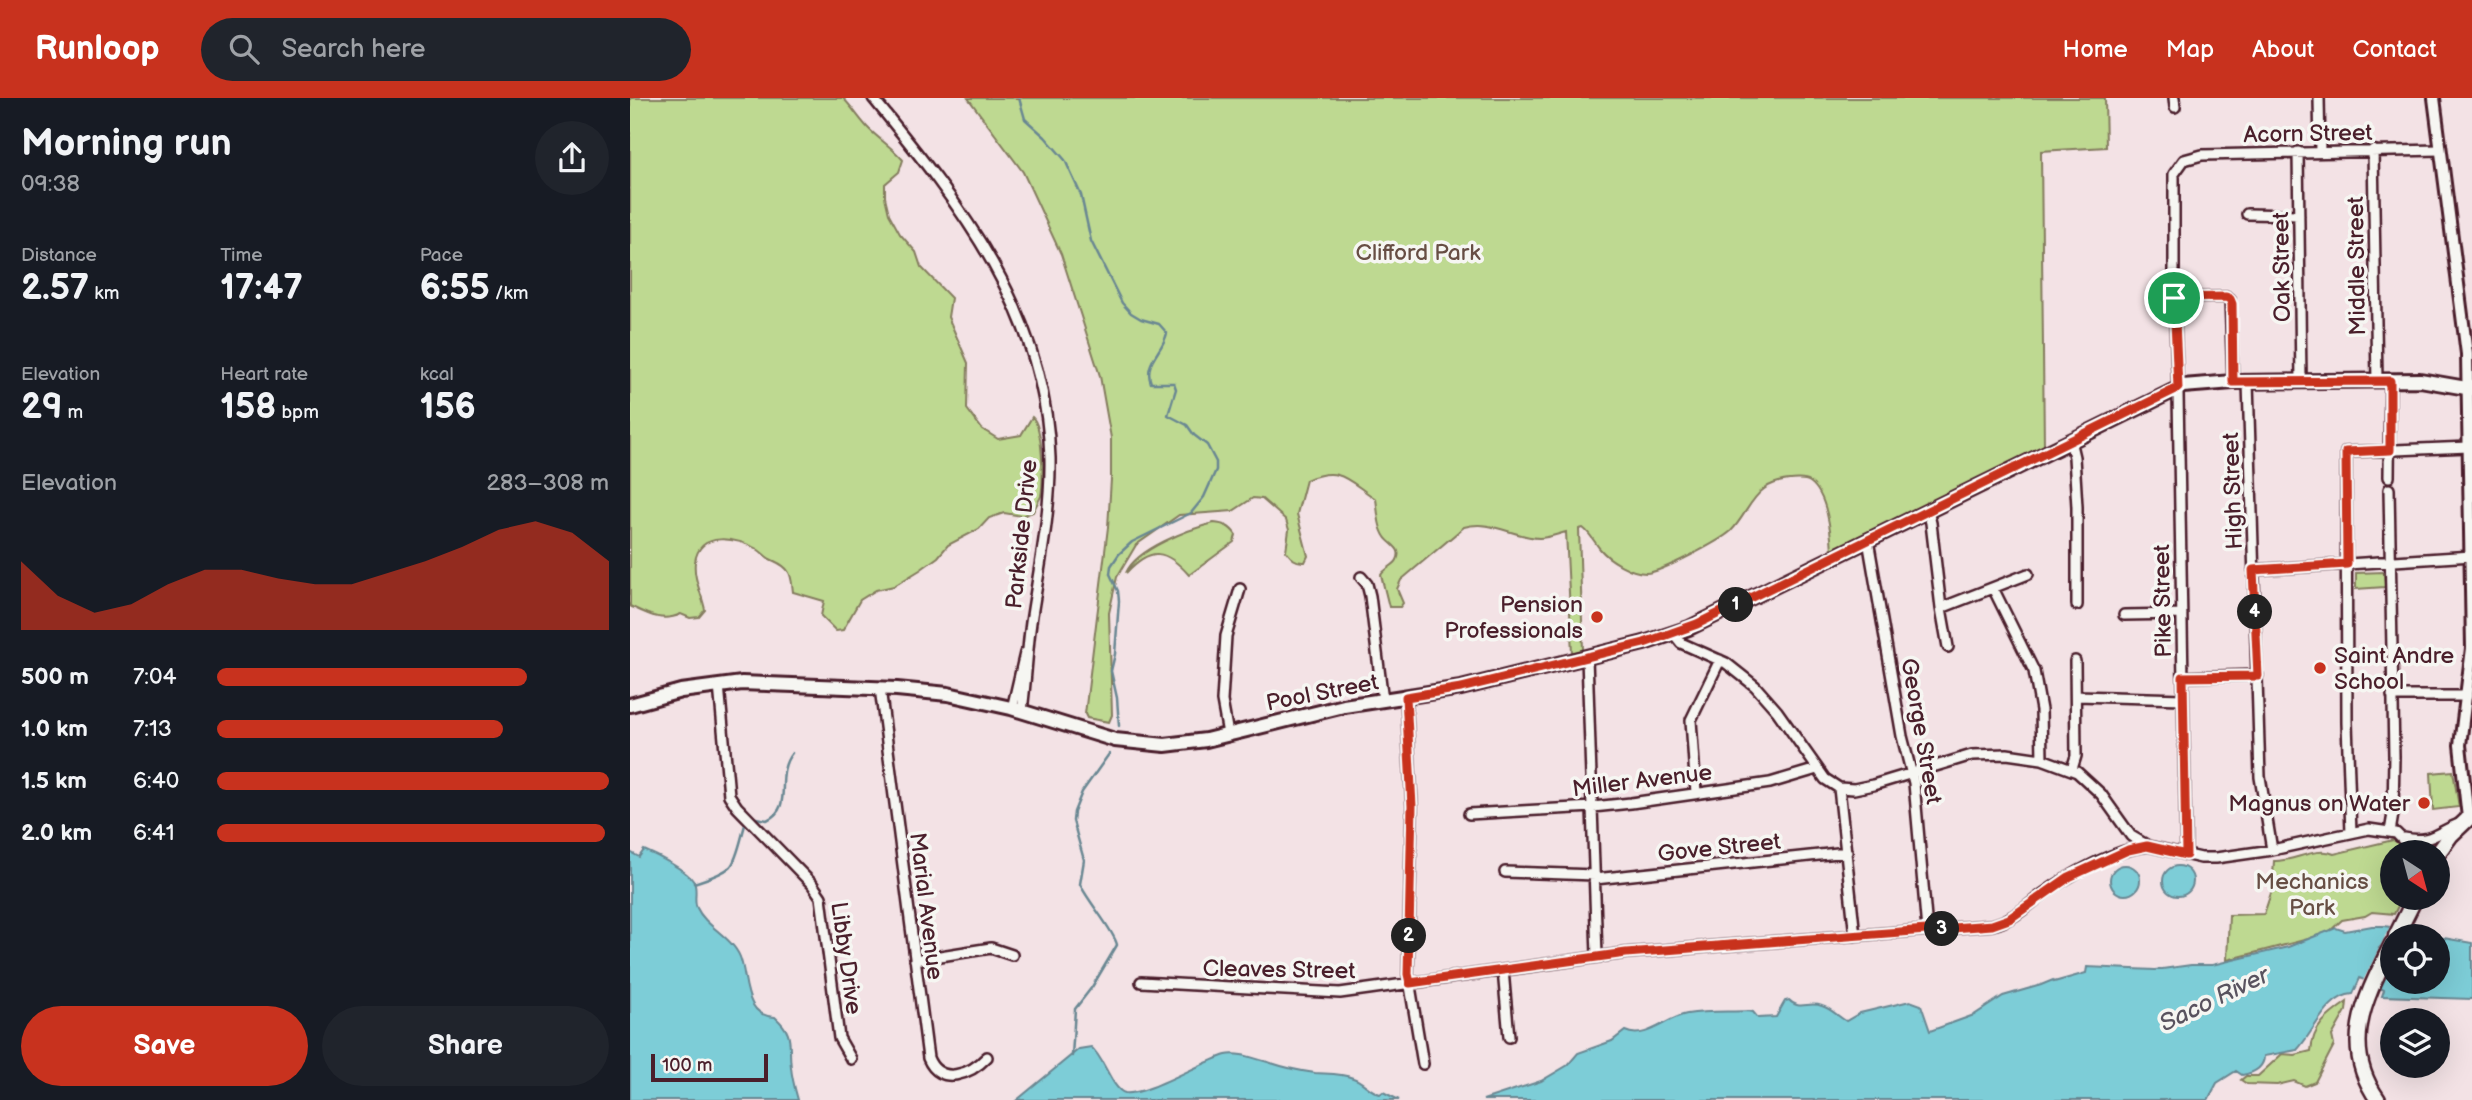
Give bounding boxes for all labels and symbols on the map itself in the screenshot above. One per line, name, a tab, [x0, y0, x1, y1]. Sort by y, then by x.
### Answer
street label: Acorn Street	[2243, 119, 2373, 149]
street label: Middle Street	[2342, 196, 2372, 336]
street label: Oak Street	[2267, 212, 2297, 322]
park label: Clifford Park	[1356, 239, 1481, 267]
pin	[2144, 268, 2204, 328]
street label: High Street	[2217, 432, 2249, 550]
street label: Parkside Drive	[1000, 458, 1044, 610]
street label: Pike Street	[2148, 544, 2178, 658]
pin: 1	[1718, 588, 1754, 622]
place label: Pension Professionals	[1444, 591, 1583, 645]
pin: 4	[2238, 594, 2272, 630]
marker: Pension Professionals	[1589, 609, 1605, 625]
place label: Saint Andre School	[2334, 642, 2454, 696]
street label: George Street	[1894, 656, 1948, 806]
marker: Saint Andre School	[2312, 660, 2328, 676]
street label: Pool Street	[1264, 668, 1381, 718]
street label: Miller Avenue	[1571, 759, 1714, 803]
place label: Magnus on Water	[2228, 790, 2411, 818]
marker: Magnus on Water	[2416, 795, 2432, 811]
street label: Gove Street	[1656, 828, 1782, 868]
street label: Marial Avenue	[903, 831, 949, 981]
north arrow	[2380, 840, 2450, 910]
park label: Mechanics Park	[2255, 868, 2369, 922]
street label: Libby Drive	[824, 900, 868, 1016]
pin: 3	[1924, 912, 1960, 946]
pin: 2	[1392, 918, 1426, 954]
street label: Cleaves Street	[1202, 955, 1356, 985]
water label: Saco River	[2155, 960, 2276, 1038]
scale bar	[651, 1051, 768, 1083]

